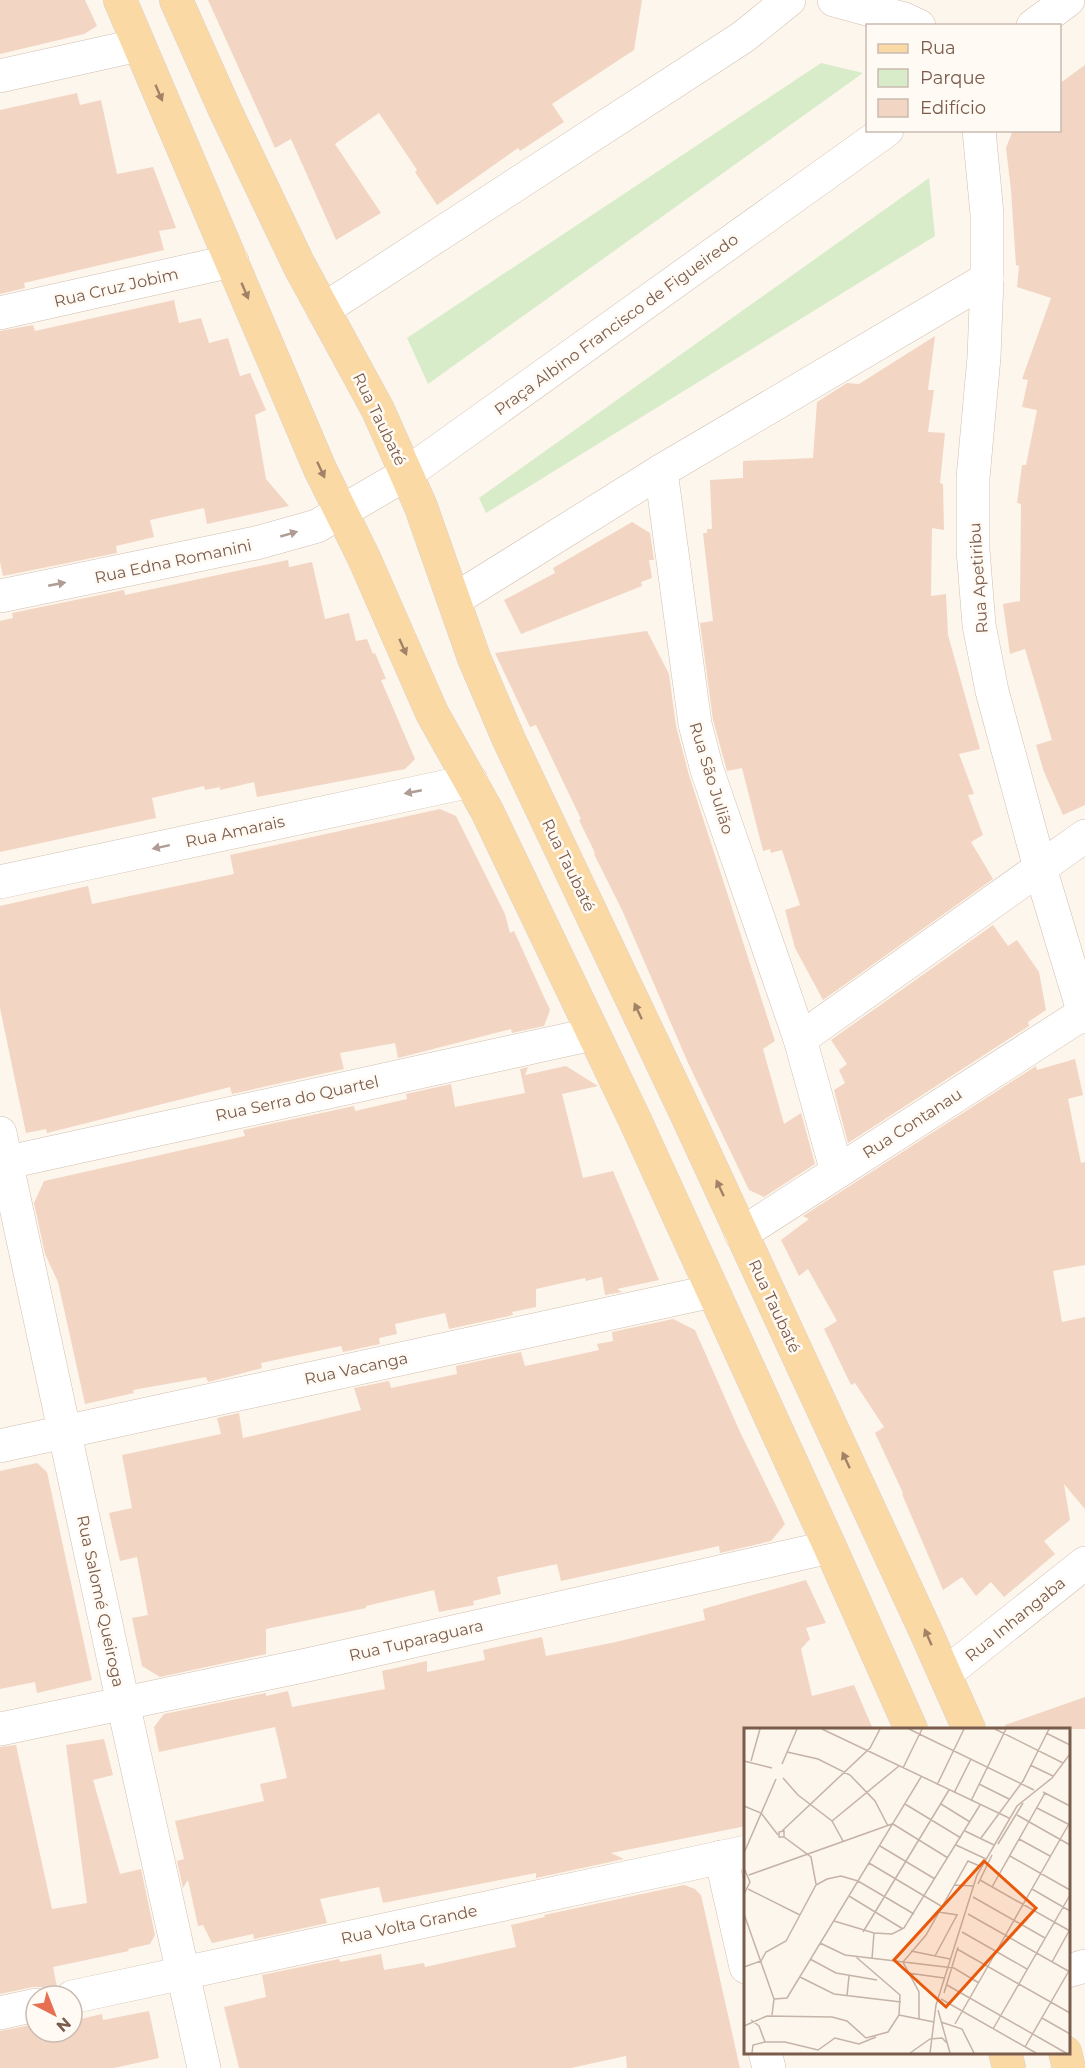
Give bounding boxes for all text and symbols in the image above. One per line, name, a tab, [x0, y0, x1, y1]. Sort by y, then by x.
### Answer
legend	[866, 24, 1061, 132]
text: Rua	[920, 37, 956, 59]
text: Parque	[920, 67, 986, 89]
one-way arrow	[154, 84, 164, 102]
text: Edifício	[920, 97, 986, 119]
street label: Praça Albino Francisco de Figueiredo	[491, 230, 742, 419]
street label: Rua Cruz Jobim	[52, 264, 180, 311]
one-way arrow	[241, 282, 250, 300]
street label: Rua Taubaté	[349, 370, 410, 469]
one-way arrow	[317, 462, 326, 479]
street label: Rua Apetiribu	[965, 522, 992, 634]
one-way arrow	[280, 529, 298, 538]
street label: Rua Edna Romanini	[93, 536, 253, 587]
one-way arrow	[48, 579, 67, 588]
one-way arrow	[399, 639, 408, 656]
street label: Rua São Julião	[685, 720, 738, 837]
one-way arrow	[403, 788, 422, 797]
street label: Rua Amarais	[184, 812, 287, 851]
street label: Rua Taubaté	[538, 816, 599, 915]
one-way arrow	[152, 842, 170, 852]
one-way arrow	[633, 1003, 642, 1020]
street label: Rua Serra do Quartel	[214, 1072, 381, 1125]
street label: Rua Contanau	[859, 1084, 965, 1163]
one-way arrow	[716, 1179, 725, 1196]
street label: Rua Taubaté	[745, 1256, 804, 1356]
street label: Rua Vacanga	[303, 1348, 410, 1389]
one-way arrow	[842, 1452, 851, 1469]
street label: Rua Salomé Queiroga	[73, 1513, 128, 1689]
street label: Rua Inhangaba	[961, 1573, 1069, 1666]
street label: Rua Tuparaguara	[347, 1616, 485, 1665]
one-way arrow	[924, 1629, 933, 1646]
inset map	[744, 1728, 1070, 2053]
street label: Rua Volta Grande	[339, 1901, 479, 1948]
north arrow	[24, 1984, 84, 2044]
text: N	[53, 2013, 75, 2036]

